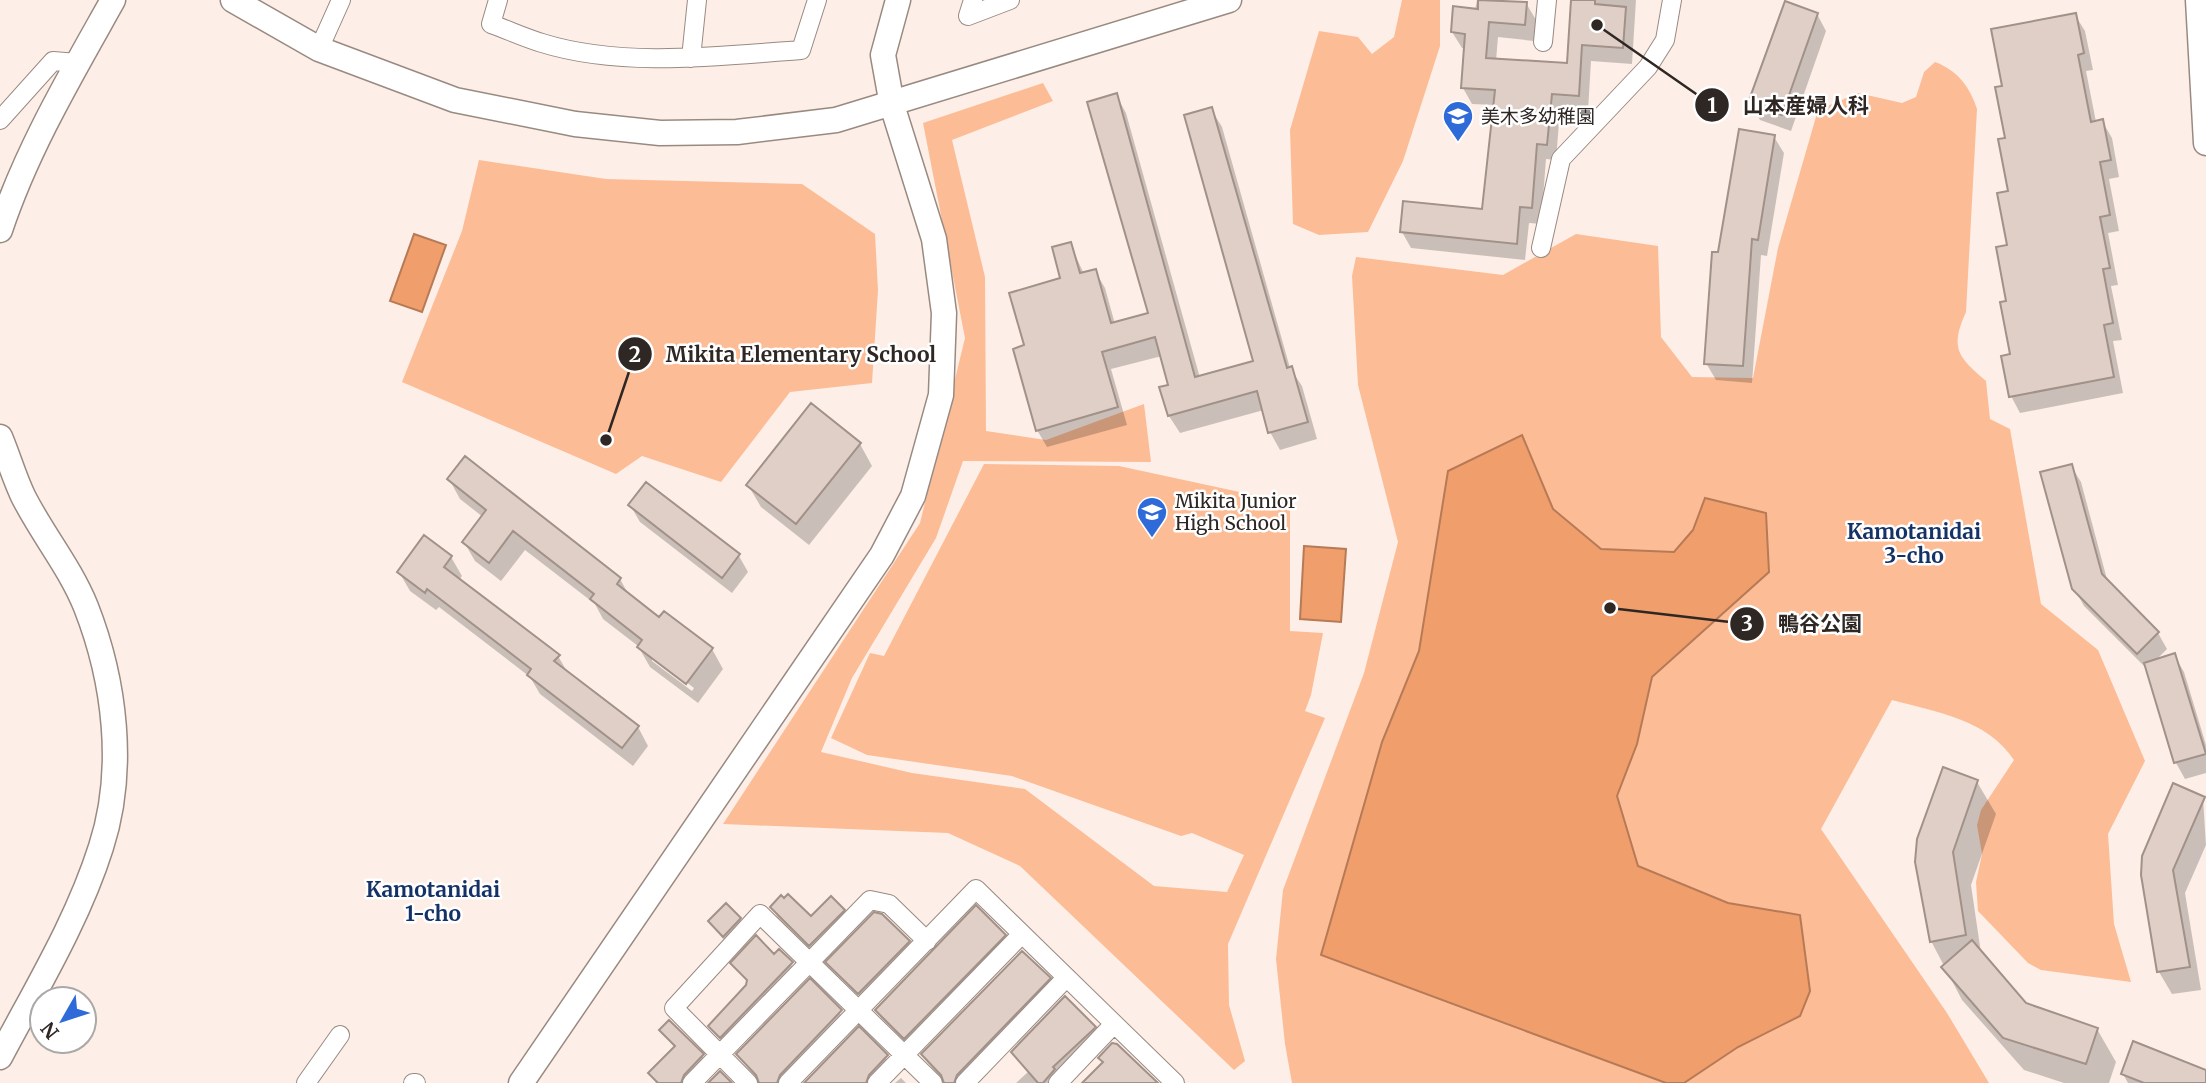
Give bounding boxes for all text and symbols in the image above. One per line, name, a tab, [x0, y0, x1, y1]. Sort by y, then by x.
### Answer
callout: 山本産婦人科	[1694, 84, 1883, 126]
text: 1	[1707, 92, 1717, 119]
text: 山本産婦人科	[1743, 92, 1869, 119]
school or university icon: 美木多幼稚園	[1441, 99, 1475, 143]
place label: 美木多幼稚園	[1481, 104, 1595, 128]
callout: Mikita Elementary School	[617, 333, 950, 375]
text: 2	[629, 341, 641, 368]
text: Mikita Elementary School	[666, 341, 936, 368]
place label: Mikita Junior High School	[1175, 489, 1297, 535]
school or university icon: Mikita Junior High School	[1135, 495, 1169, 539]
district label: Kamotanidai 3-cho	[1847, 518, 1981, 569]
callout: 鴨谷公園	[1729, 603, 1876, 645]
text: 3	[1741, 610, 1753, 637]
text: 鴨谷公園	[1778, 610, 1862, 637]
district label: Kamotanidai 1-cho	[366, 876, 500, 927]
north arrow	[28, 985, 98, 1055]
text: N	[36, 1017, 64, 1044]

